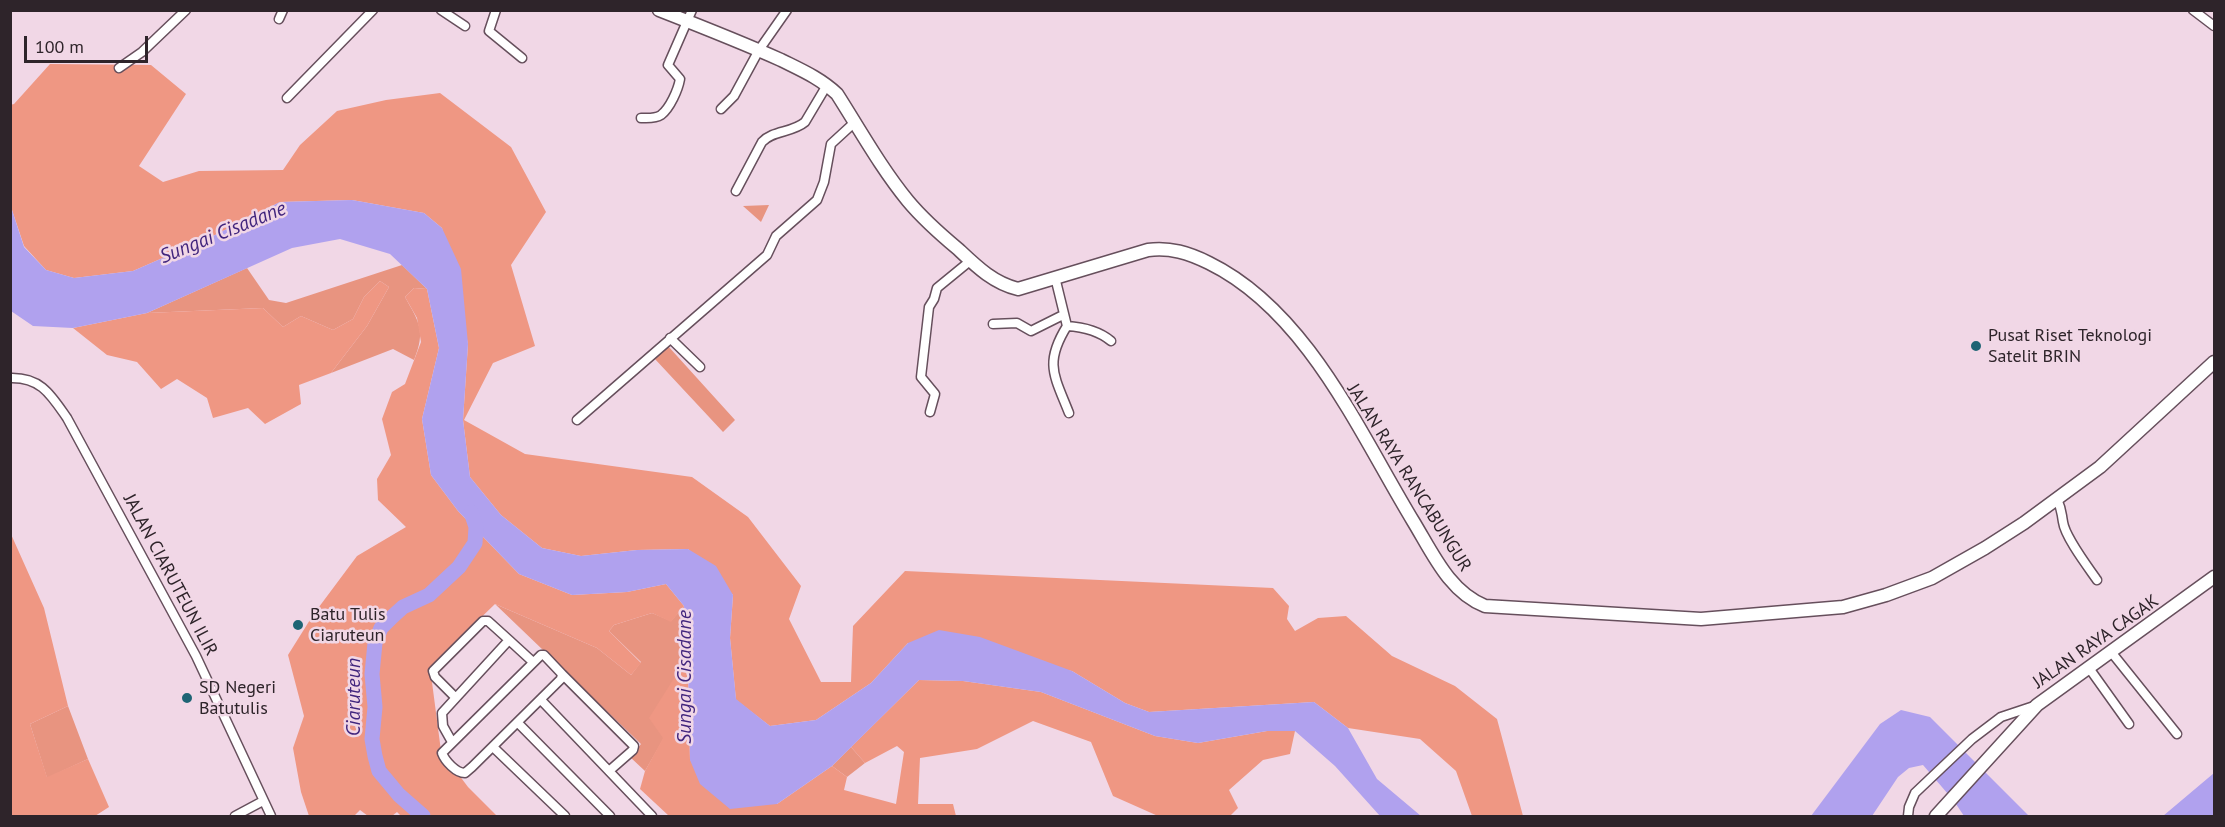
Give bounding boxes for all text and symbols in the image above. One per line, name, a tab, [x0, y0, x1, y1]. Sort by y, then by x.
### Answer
scale bar	[27, 24, 152, 62]
text: 100 m	[35, 35, 84, 58]
water label: Sungai Cisadane	[156, 197, 290, 269]
place label: Pusat Riset Teknologi Satelit BRIN	[1988, 325, 2152, 368]
marker: Pusat Riset Teknologi Satelit BRIN	[1969, 339, 1983, 353]
street label: JALAN RAYA RANCABUNGUR	[1342, 380, 1476, 576]
street label: JALAN CIARUTEUN ILIR	[118, 491, 222, 659]
street label: JALAN RAYA CAGAK	[2029, 591, 2163, 693]
place label: Batu Tulis Ciaruteun	[310, 604, 386, 646]
water label: Sungai Cisadane	[673, 610, 697, 744]
marker: Batu Tulis Ciaruteun	[291, 618, 305, 632]
water label: Ciaruteun	[342, 658, 366, 736]
place label: SD Negeri Batutulis	[199, 677, 276, 720]
marker: SD Negeri Batutulis	[180, 691, 194, 705]

